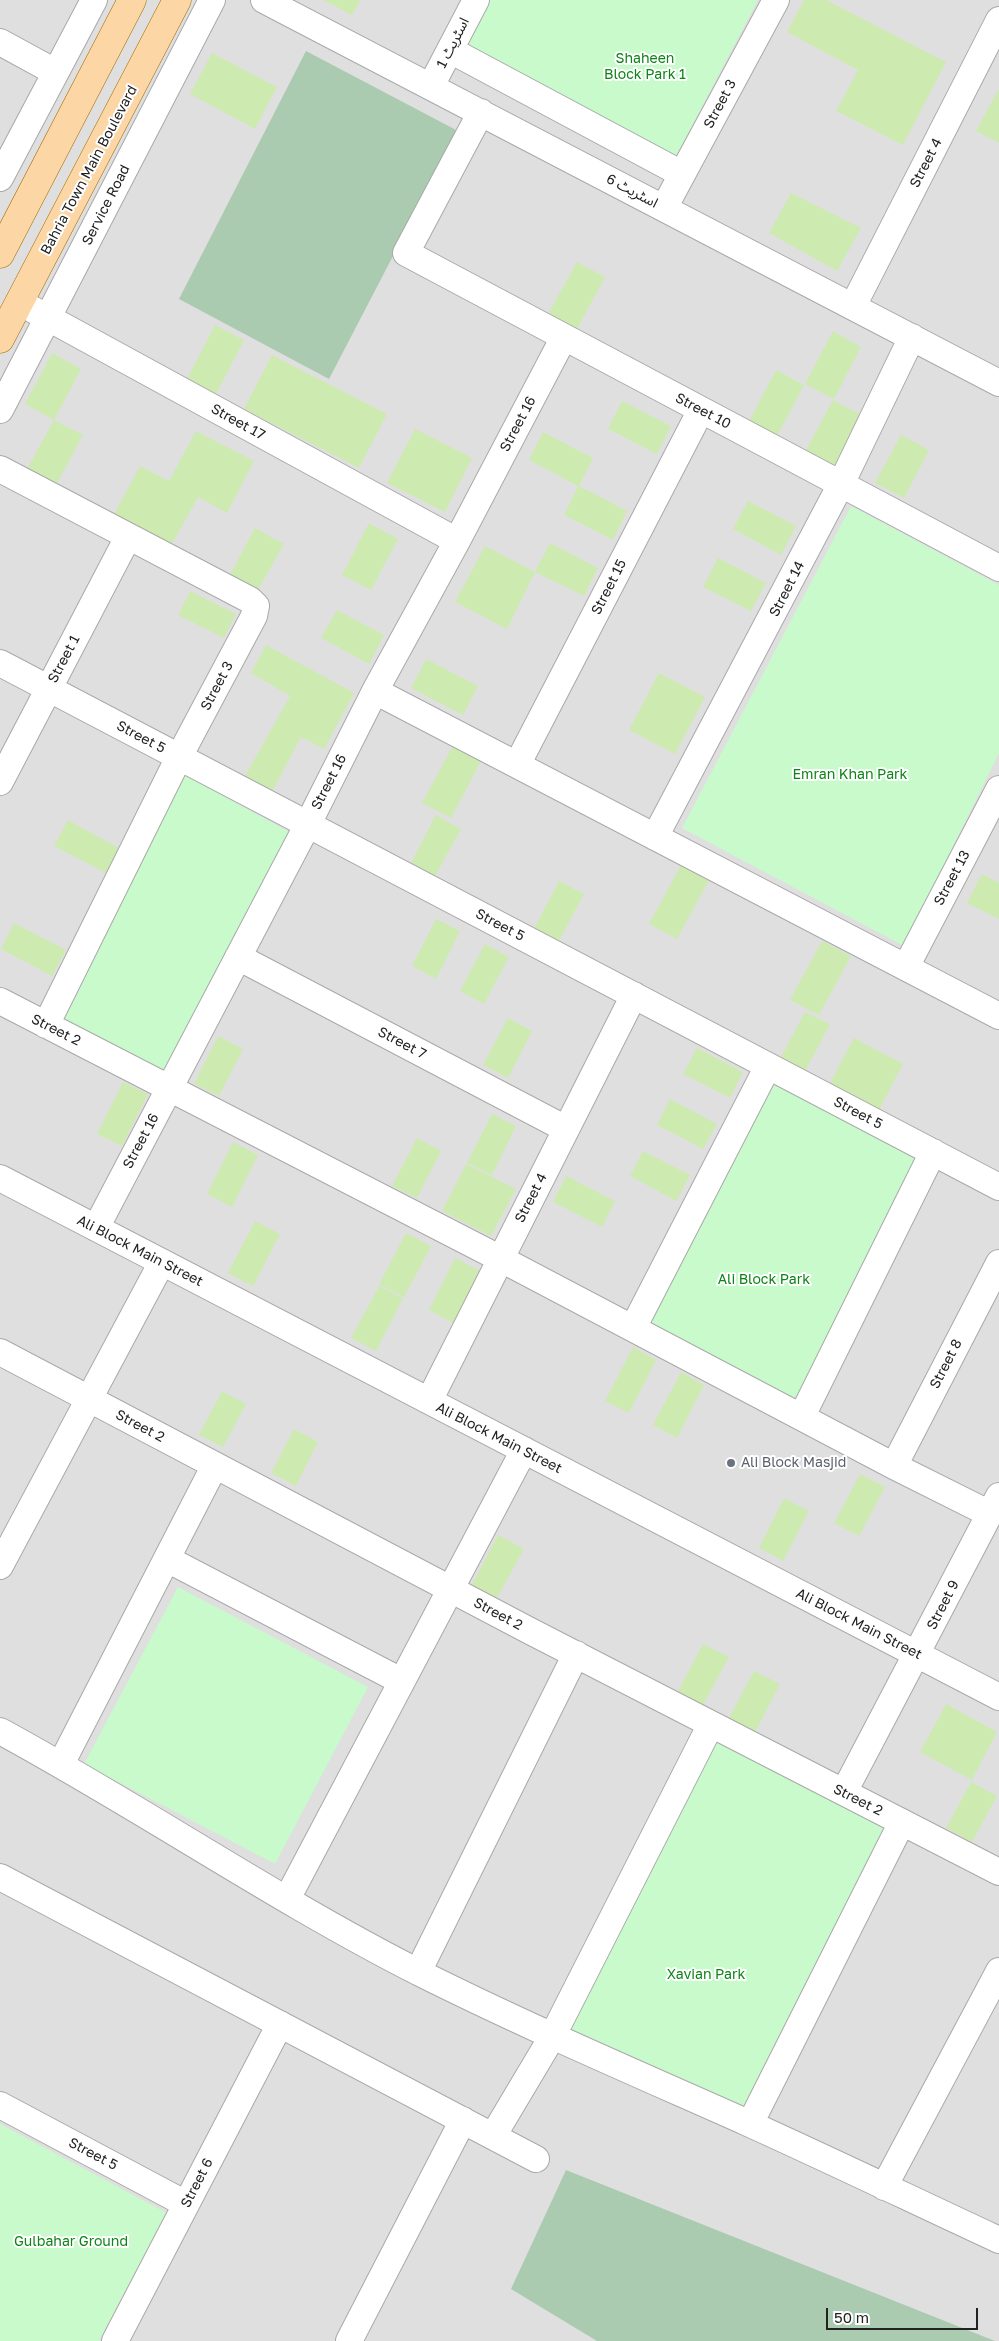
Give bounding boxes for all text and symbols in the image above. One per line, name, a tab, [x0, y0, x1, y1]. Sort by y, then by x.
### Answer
street label: اسٹریٹ 1	[433, 15, 473, 71]
park label: Shaheen Block Park 1	[604, 51, 686, 84]
street label: Street 3	[700, 77, 740, 131]
street label: Bahria Town Main Boulevard	[37, 83, 141, 257]
street label: Street 4	[906, 135, 946, 191]
street label: Service Road	[79, 162, 133, 248]
street label: اسٹریٹ 6	[603, 170, 661, 212]
street label: Street 10	[672, 389, 734, 433]
street label: Street 16	[496, 393, 540, 455]
street label: Street 17	[208, 400, 268, 444]
street label: Street 15	[588, 557, 630, 617]
street label: Street 14	[766, 558, 808, 620]
street label: Street 1	[44, 632, 84, 686]
street label: Street 3	[197, 659, 237, 713]
street label: Street 5	[114, 717, 168, 757]
street label: Street 16	[308, 751, 350, 813]
park label: Emran Khan Park	[793, 767, 907, 783]
street label: Street 13	[931, 848, 973, 908]
street label: Street 5	[473, 905, 527, 945]
street label: Street 2	[29, 1010, 83, 1050]
street label: Street 7	[375, 1023, 429, 1063]
street label: Street 5	[831, 1093, 885, 1133]
street label: Street 16	[119, 1110, 163, 1172]
street label: Street 4	[511, 1170, 551, 1226]
street label: Ali Block Main Street	[74, 1212, 206, 1290]
park label: Ali Block Park	[718, 1272, 810, 1288]
street label: Street 8	[926, 1336, 966, 1392]
street label: Ali Block Main Street	[433, 1399, 565, 1477]
street label: Street 2	[113, 1406, 167, 1446]
place label: Ali Block Masjid	[741, 1455, 846, 1471]
marker: Ali Block Masjid	[725, 1457, 737, 1469]
street label: Street 9	[923, 1577, 963, 1633]
street label: Ali Block Main Street	[793, 1585, 925, 1663]
street label: Street 2	[471, 1594, 525, 1634]
street label: Street 2	[831, 1780, 885, 1820]
park label: Xavian Park	[667, 1967, 745, 1983]
street label: Street 5	[66, 2134, 120, 2174]
street label: Street 6	[177, 2155, 217, 2211]
park label: Gulbahar Ground	[14, 2234, 128, 2250]
scale bar	[829, 2298, 982, 2330]
text: 50 m	[834, 2308, 869, 2326]

